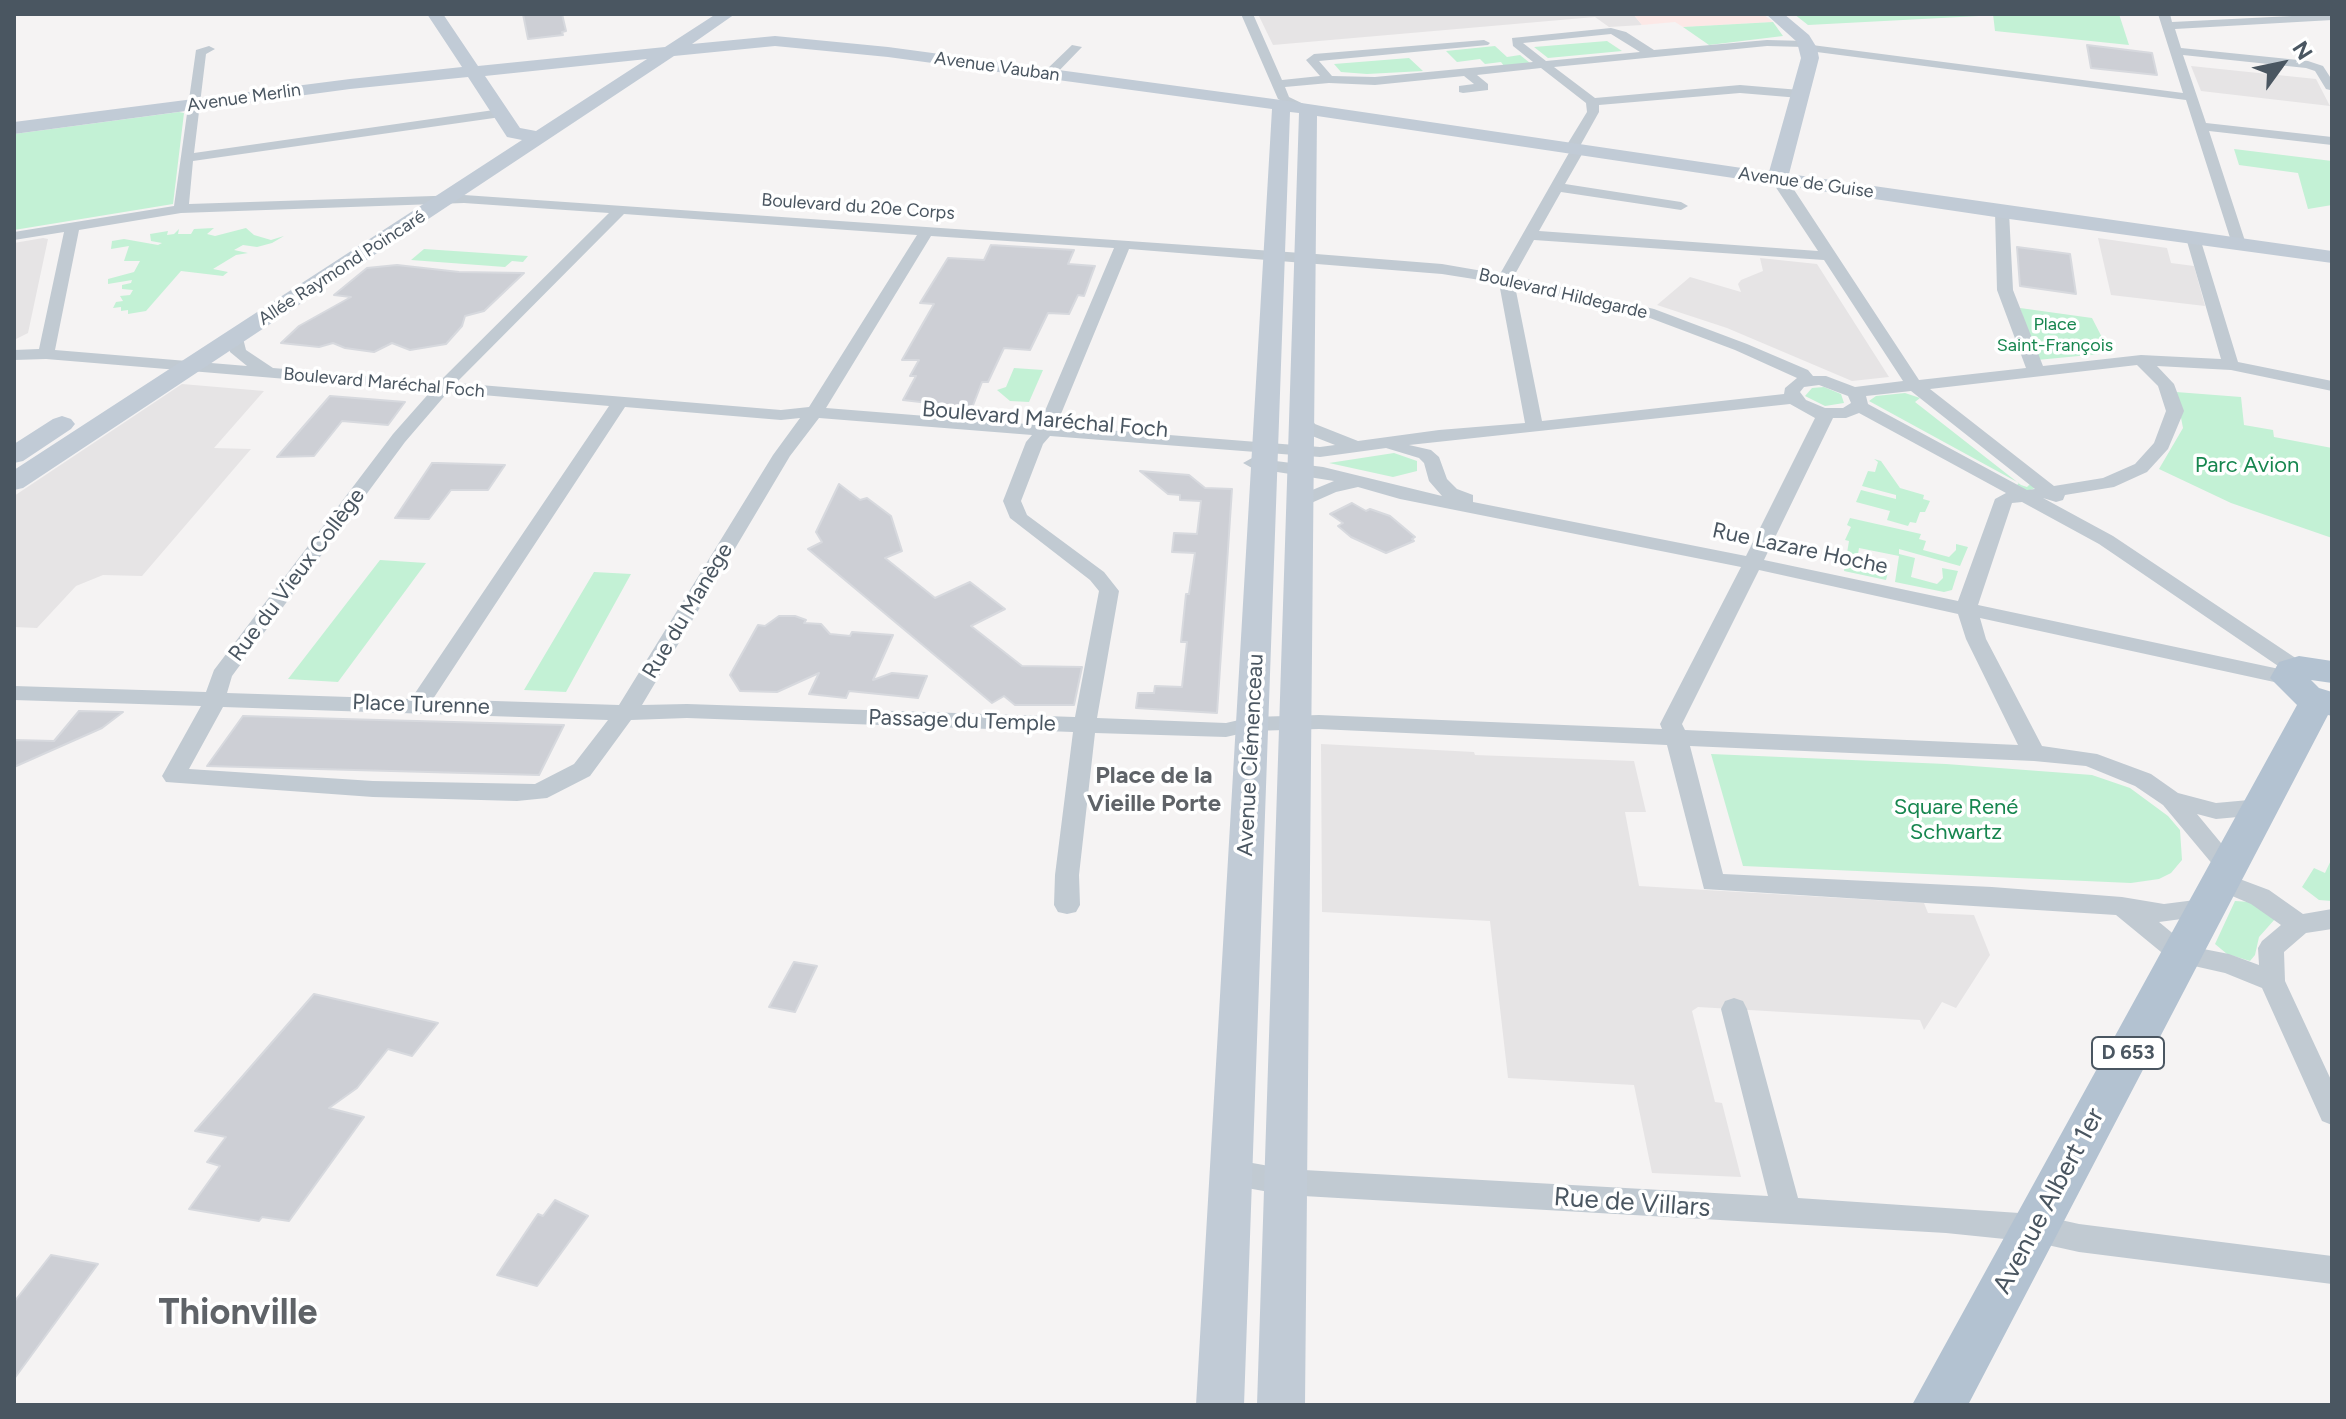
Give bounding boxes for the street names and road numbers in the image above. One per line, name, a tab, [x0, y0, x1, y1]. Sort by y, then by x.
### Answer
street label: Avenue Vauban	[933, 48, 1061, 86]
street label: Avenue Merlin	[186, 79, 302, 117]
street label: Avenue de Guise	[1737, 163, 1875, 203]
street label: Boulevard du 20e Corps	[761, 189, 955, 225]
street label: Allée Raymond Poincaré	[255, 206, 429, 330]
street label: Boulevard Hildegarde	[1476, 264, 1650, 324]
street label: Boulevard Maréchal Foch	[282, 363, 486, 403]
street label: Boulevard Maréchal Foch	[921, 396, 1169, 444]
street label: Rue du Vieux Collège	[223, 483, 371, 667]
street label: Rue Lazare Hoche	[1710, 518, 1890, 580]
street label: Rue du Manège	[637, 539, 739, 683]
street label: Avenue Clémenceau	[1233, 653, 1269, 857]
street label: Place Turenne	[352, 689, 490, 721]
street label: Passage du Temple	[868, 705, 1056, 737]
road number: D 653	[2092, 1037, 2164, 1069]
street label: Avenue Albert 1er	[1987, 1103, 2111, 1299]
street label: Rue de Villars	[1553, 1182, 1711, 1224]

